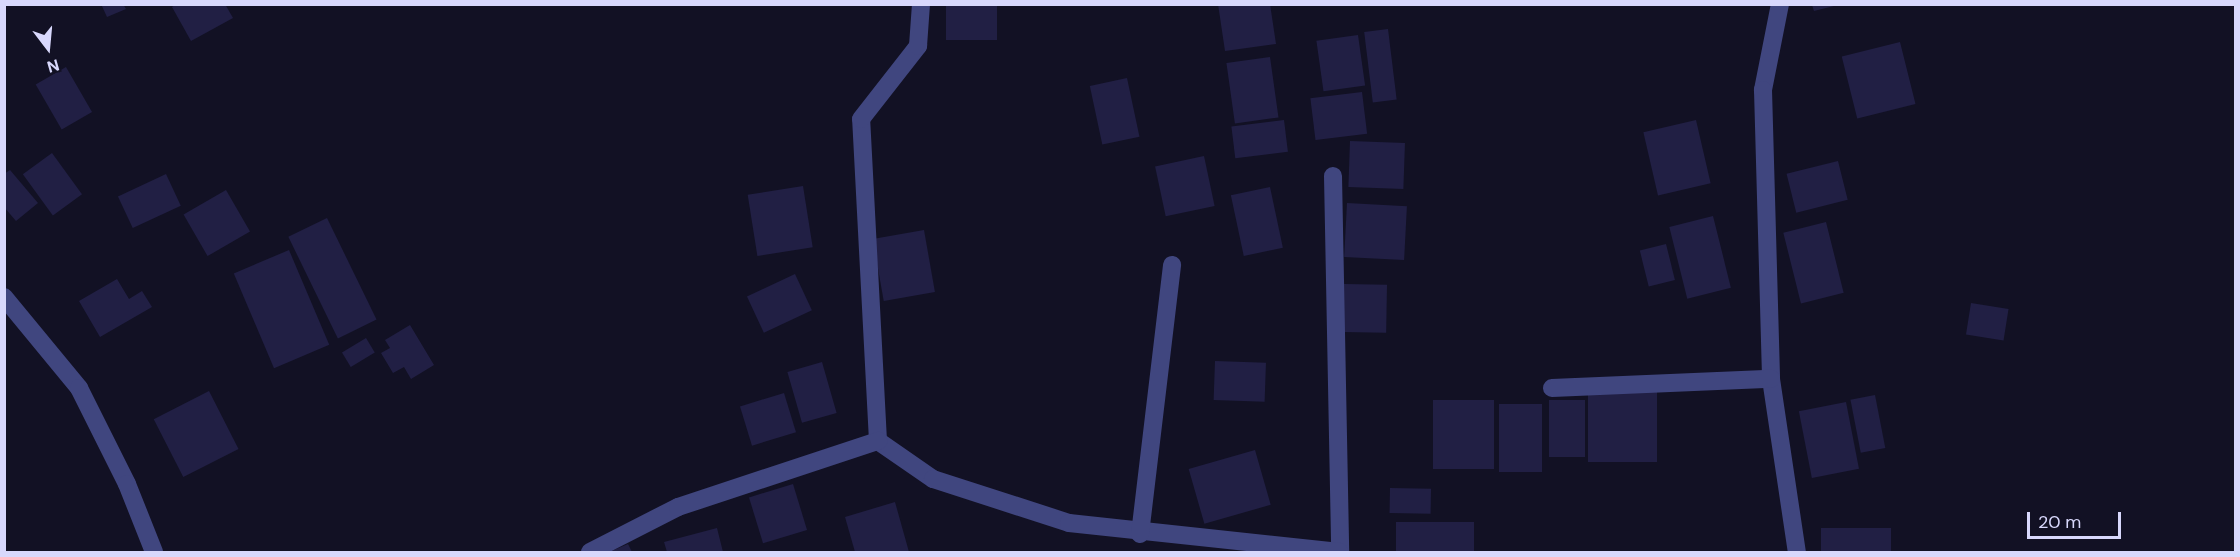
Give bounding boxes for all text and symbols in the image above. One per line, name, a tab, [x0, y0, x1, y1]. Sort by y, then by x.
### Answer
north arrow	[18, 18, 78, 78]
text: N	[45, 54, 62, 77]
scale bar	[2030, 500, 2124, 538]
text: 20 m	[2038, 510, 2081, 534]

